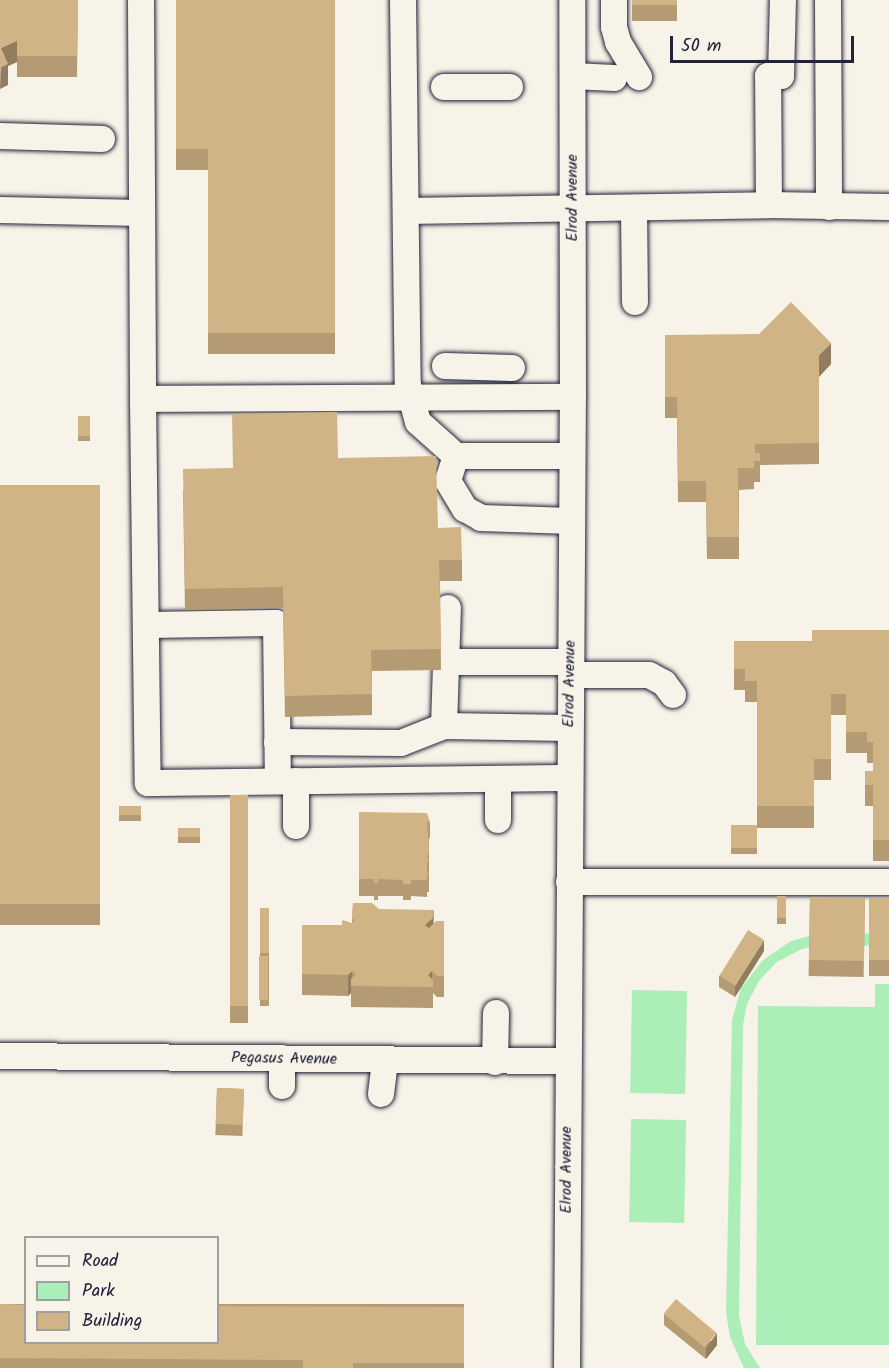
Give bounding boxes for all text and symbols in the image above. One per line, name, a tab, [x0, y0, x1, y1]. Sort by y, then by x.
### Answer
scale bar	[673, 24, 858, 62]
text: 50 m	[681, 32, 721, 61]
street label: Elrod Avenue	[563, 154, 583, 242]
street label: Elrod Avenue	[560, 640, 580, 728]
street label: Pegasus Avenue	[231, 1048, 337, 1070]
street label: Elrod Avenue	[557, 1126, 577, 1214]
legend	[24, 1236, 219, 1344]
text: Road	[82, 1247, 118, 1276]
text: Park	[82, 1277, 115, 1306]
text: Building	[82, 1307, 142, 1336]

